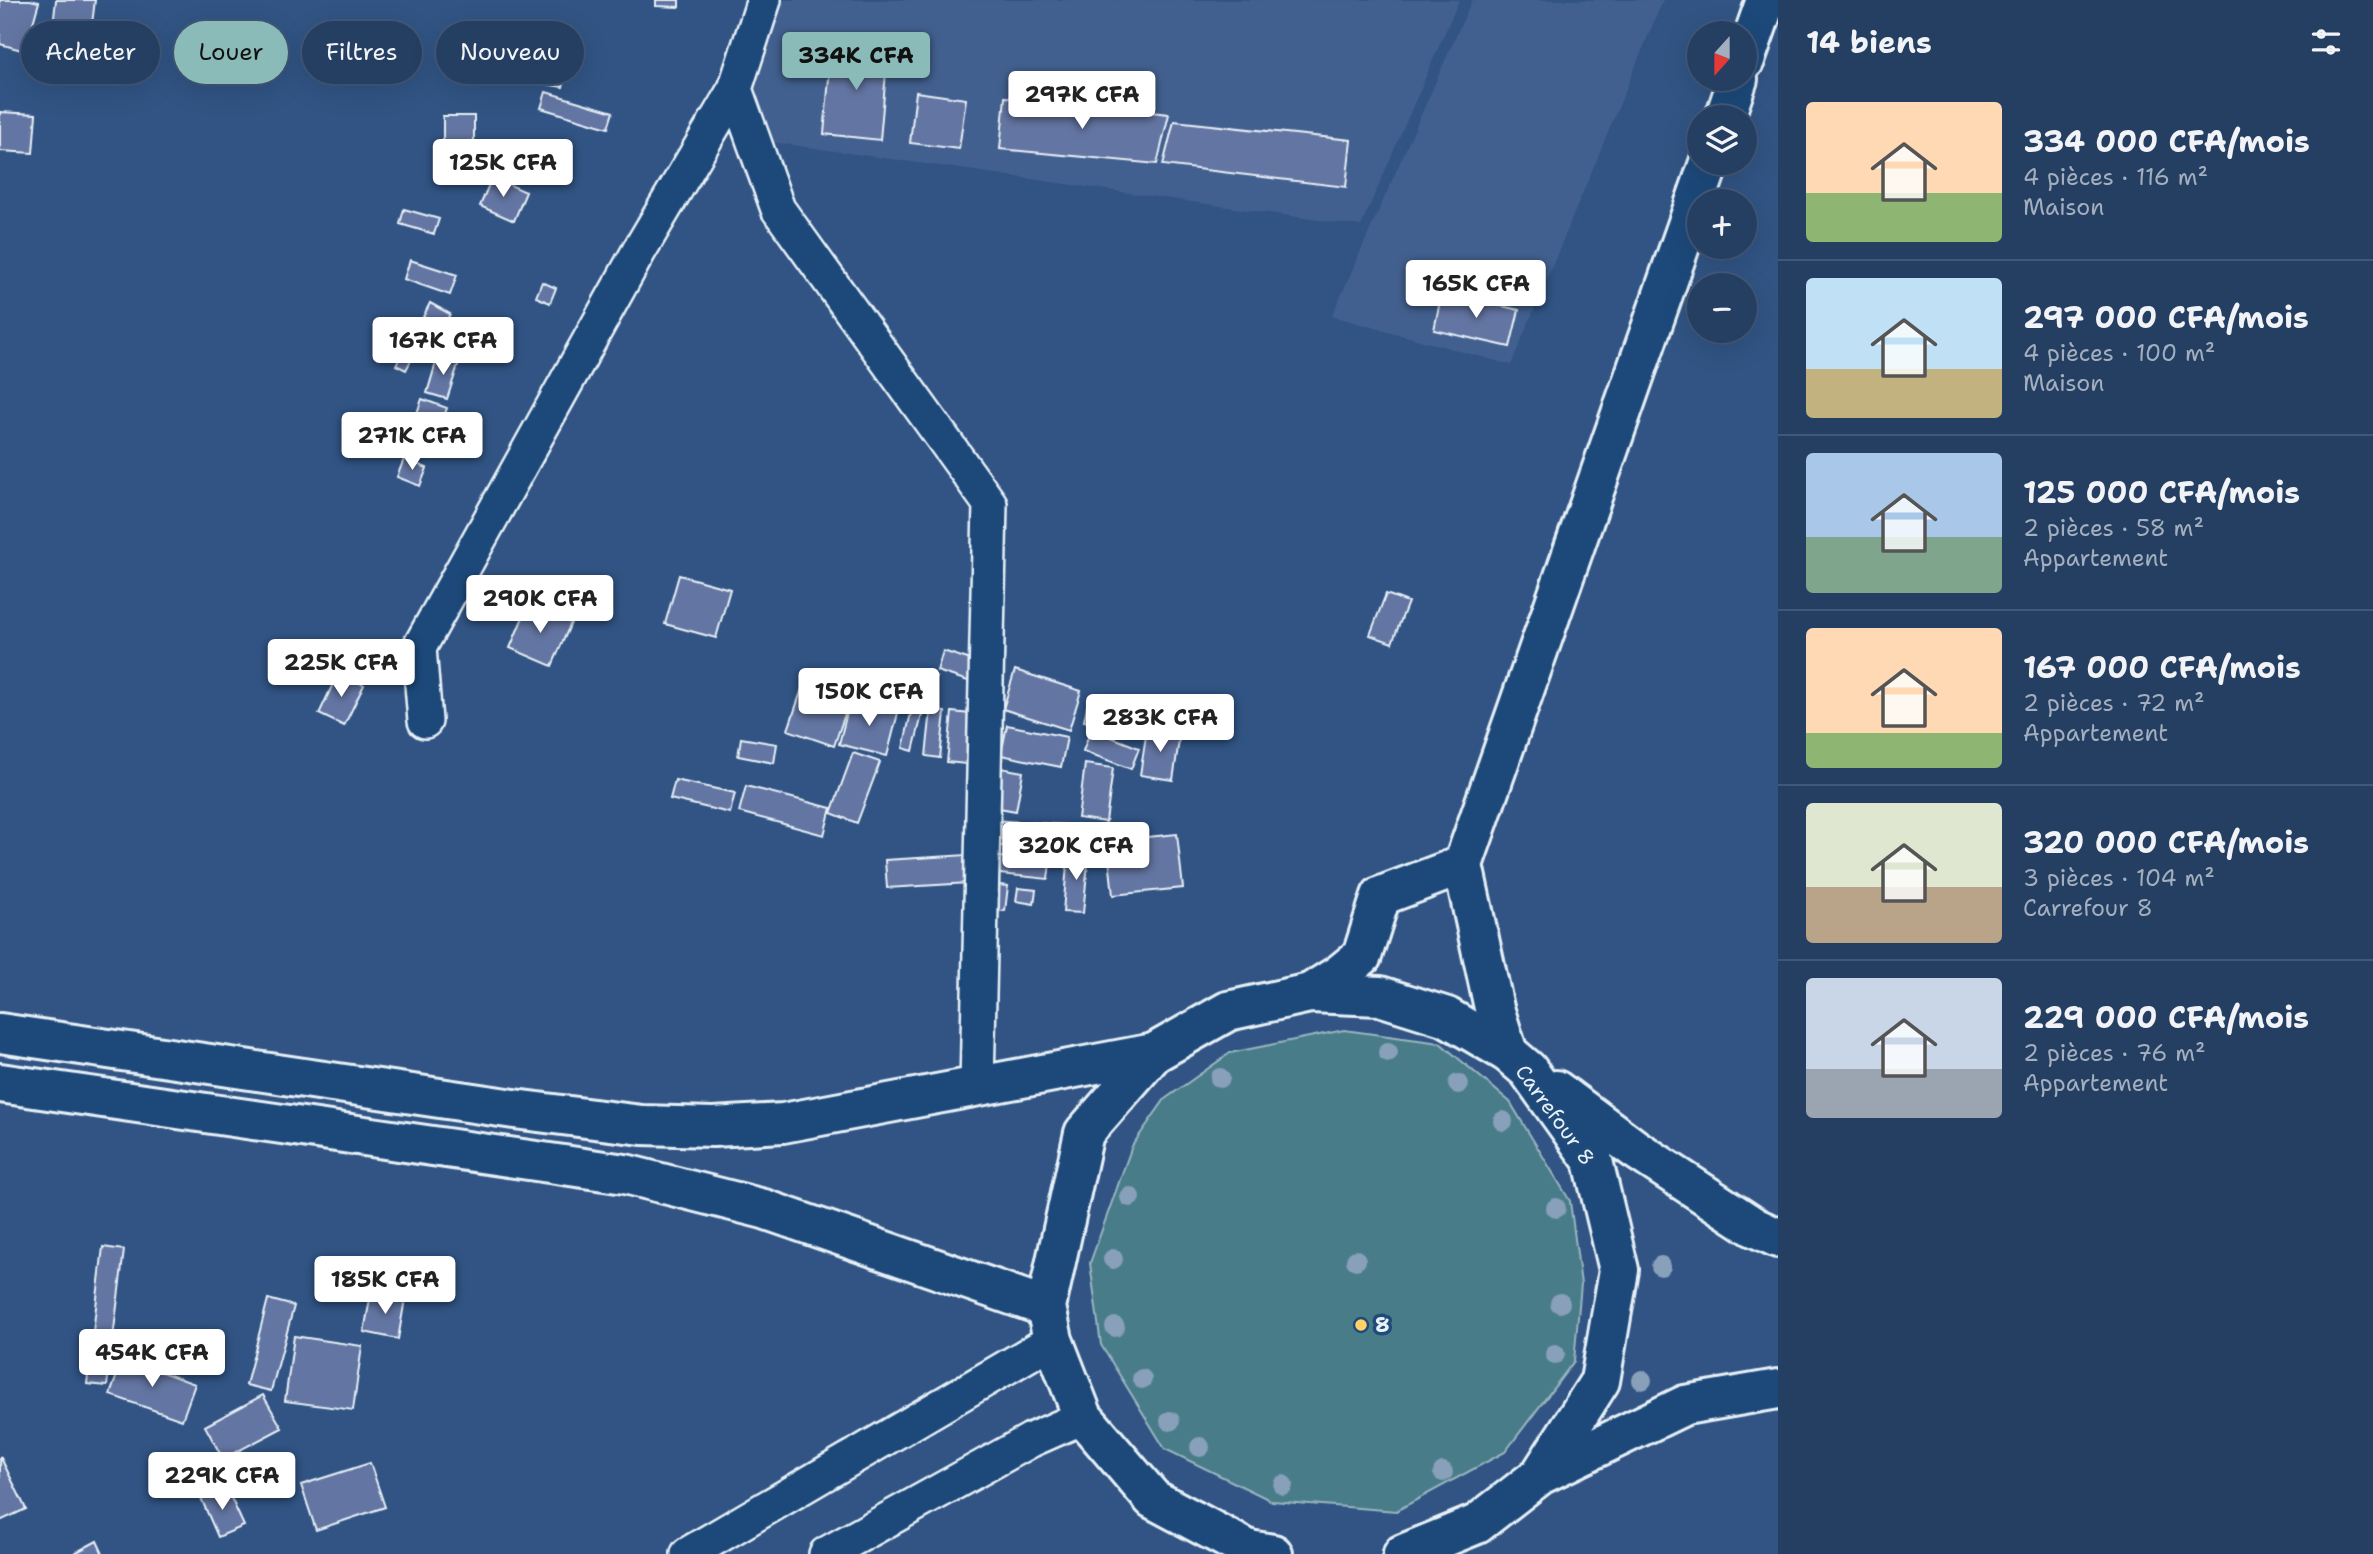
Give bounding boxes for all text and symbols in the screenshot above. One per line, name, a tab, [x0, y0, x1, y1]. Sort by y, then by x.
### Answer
chip: Acheter	[21, 21, 160, 84]
chip: Louer	[174, 21, 288, 84]
chip: Filtres	[302, 21, 422, 84]
chip: Nouveau	[436, 21, 584, 84]
north arrow	[1687, 21, 1757, 91]
map controls	[1687, 21, 1757, 343]
text: 14 biens	[1806, 22, 1932, 63]
icon: filters	[2307, 23, 2345, 61]
pin: 334K CFA	[784, 32, 928, 92]
text: 334K CFA	[798, 40, 914, 70]
pin: 297K CFA	[1010, 72, 1154, 131]
text: 297K CFA	[1024, 79, 1140, 109]
button: layers	[1687, 105, 1757, 175]
text: 334 000 CFA/mois	[2023, 121, 2310, 162]
icon: home	[1862, 130, 1946, 214]
pin: 125K CFA	[431, 140, 575, 199]
text: 125K CFA	[449, 147, 557, 177]
text: 4 pièces · 116 m²	[2023, 162, 2208, 192]
button: +	[1687, 189, 1757, 259]
text: Maison	[2023, 192, 2104, 222]
pin: 165K CFA	[1404, 260, 1548, 320]
text: 165K CFA	[1422, 268, 1530, 298]
button: −	[1687, 273, 1757, 343]
text: 297 000 CFA/mois	[2023, 297, 2309, 338]
icon: home	[1862, 306, 1946, 390]
pin: 167K CFA	[371, 318, 515, 377]
text: 167K CFA	[389, 325, 497, 355]
text: 4 pièces · 100 m²	[2023, 338, 2215, 368]
text: Maison	[2023, 368, 2104, 398]
pin: 271K CFA	[340, 412, 484, 472]
text: 271K CFA	[358, 420, 466, 450]
text: 125 000 CFA/mois	[2023, 472, 2300, 513]
icon: home	[1862, 481, 1946, 565]
text: 2 pièces · 58 m²	[2023, 513, 2204, 543]
text: Appartement	[2023, 543, 2168, 573]
pin: 290K CFA	[468, 576, 612, 635]
text: 290K CFA	[482, 583, 598, 613]
pin: 225K CFA	[269, 640, 413, 699]
text: 225K CFA	[284, 647, 398, 677]
text: 167 000 CFA/mois	[2023, 647, 2301, 688]
icon: home	[1862, 656, 1946, 740]
pin: 150K CFA	[797, 668, 941, 728]
text: 150K CFA	[814, 676, 924, 706]
text: 2 pièces · 72 m²	[2023, 688, 2205, 718]
pin: 283K CFA	[1088, 694, 1232, 754]
text: 283K CFA	[1102, 702, 1218, 732]
text: Appartement	[2023, 718, 2168, 748]
pin: 320K CFA	[1004, 822, 1148, 882]
text: 320 000 CFA/mois	[2023, 822, 2309, 863]
text: 320K CFA	[1018, 830, 1134, 860]
icon: home	[1862, 831, 1946, 915]
text: 3 pièces · 104 m²	[2023, 863, 2215, 893]
text: Carrefour 8	[2023, 893, 2153, 923]
text: 229 000 CFA/mois	[2023, 997, 2309, 1038]
icon: home	[1862, 1006, 1946, 1090]
text: 2 pièces · 76 m²	[2023, 1038, 2206, 1068]
street label: Carrefour 8	[1509, 1059, 1601, 1171]
text: Appartement	[2023, 1068, 2168, 1098]
pin: 185K CFA	[313, 1256, 457, 1316]
text: 185K CFA	[330, 1264, 440, 1294]
place label: 8	[1375, 1311, 1390, 1339]
marker: 8	[1353, 1317, 1369, 1333]
pin: 454K CFA	[80, 1330, 224, 1389]
text: 454K CFA	[95, 1337, 209, 1367]
pin: 229K CFA	[150, 1452, 294, 1512]
text: 229K CFA	[164, 1460, 280, 1490]

